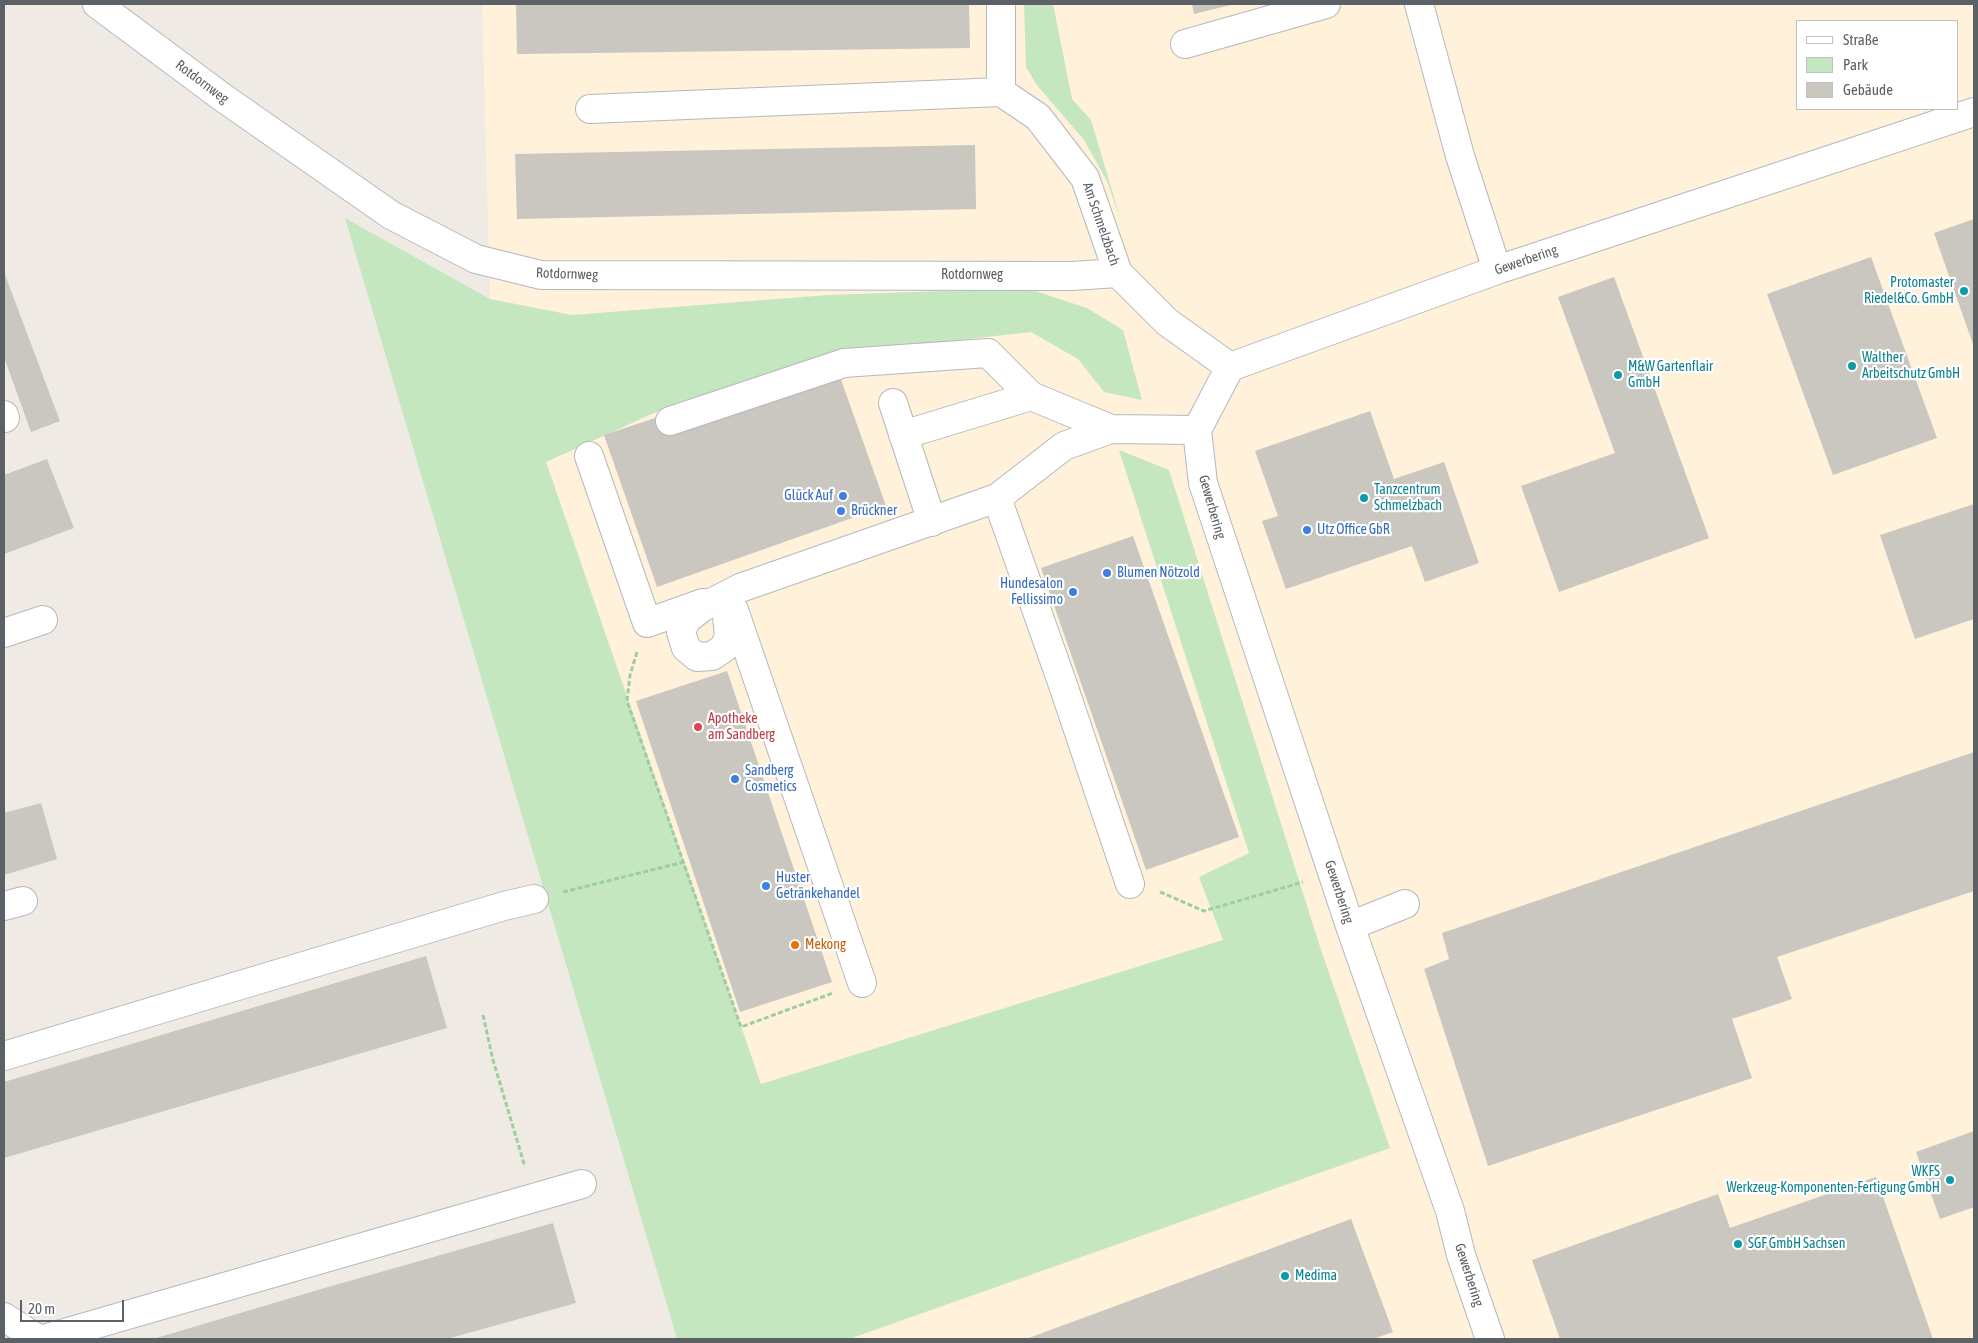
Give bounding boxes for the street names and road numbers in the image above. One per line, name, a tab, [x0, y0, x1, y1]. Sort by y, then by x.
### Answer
street label: Rotdornweg	[172, 57, 232, 107]
street label: Am Schmelzbach	[1079, 180, 1123, 268]
street label: Gewerbering	[1492, 241, 1560, 279]
street label: Rotdornweg	[536, 265, 598, 283]
street label: Rotdornweg	[941, 267, 1003, 283]
street label: Gewerbering	[1195, 473, 1229, 541]
street label: Gewerbering	[1321, 858, 1357, 926]
street label: Gewerbering	[1451, 1241, 1487, 1309]

